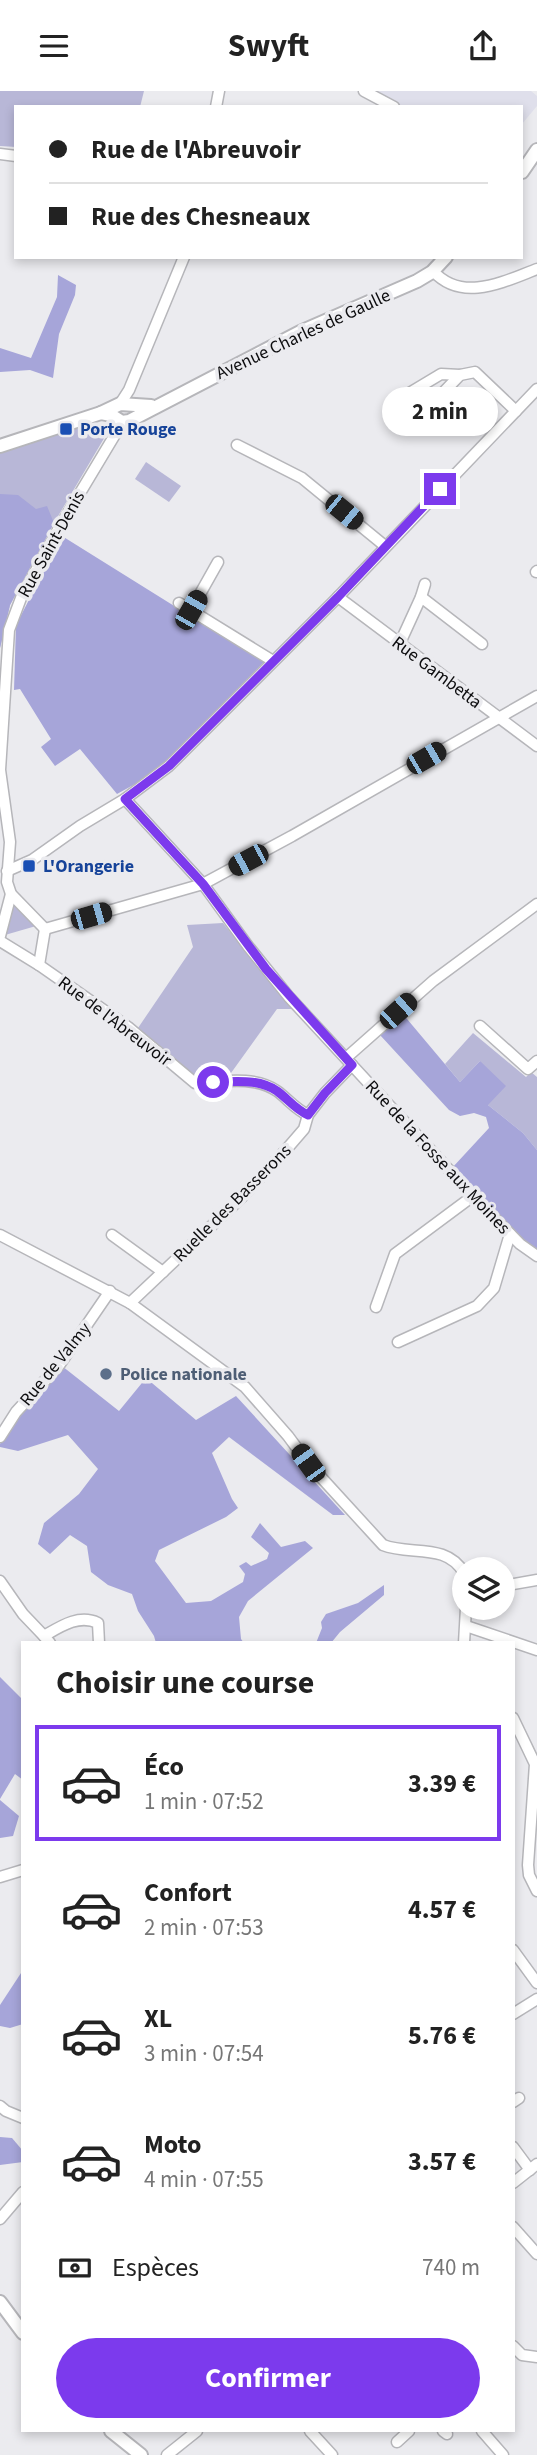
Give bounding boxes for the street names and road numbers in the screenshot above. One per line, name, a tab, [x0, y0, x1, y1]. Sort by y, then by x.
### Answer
street label: Avenue Charles de Gaulle	[212, 283, 395, 386]
street label: Rue Saint-Denis	[12, 486, 91, 602]
street label: Rue Gambetta	[386, 630, 487, 715]
street label: Rue de l'Abreuvoir	[53, 970, 177, 1073]
street label: Rue de la Fosse aux Moines	[359, 1075, 516, 1240]
street label: Ruelle des Basserons	[168, 1139, 297, 1268]
street label: Rue de Valmy	[14, 1317, 97, 1411]

